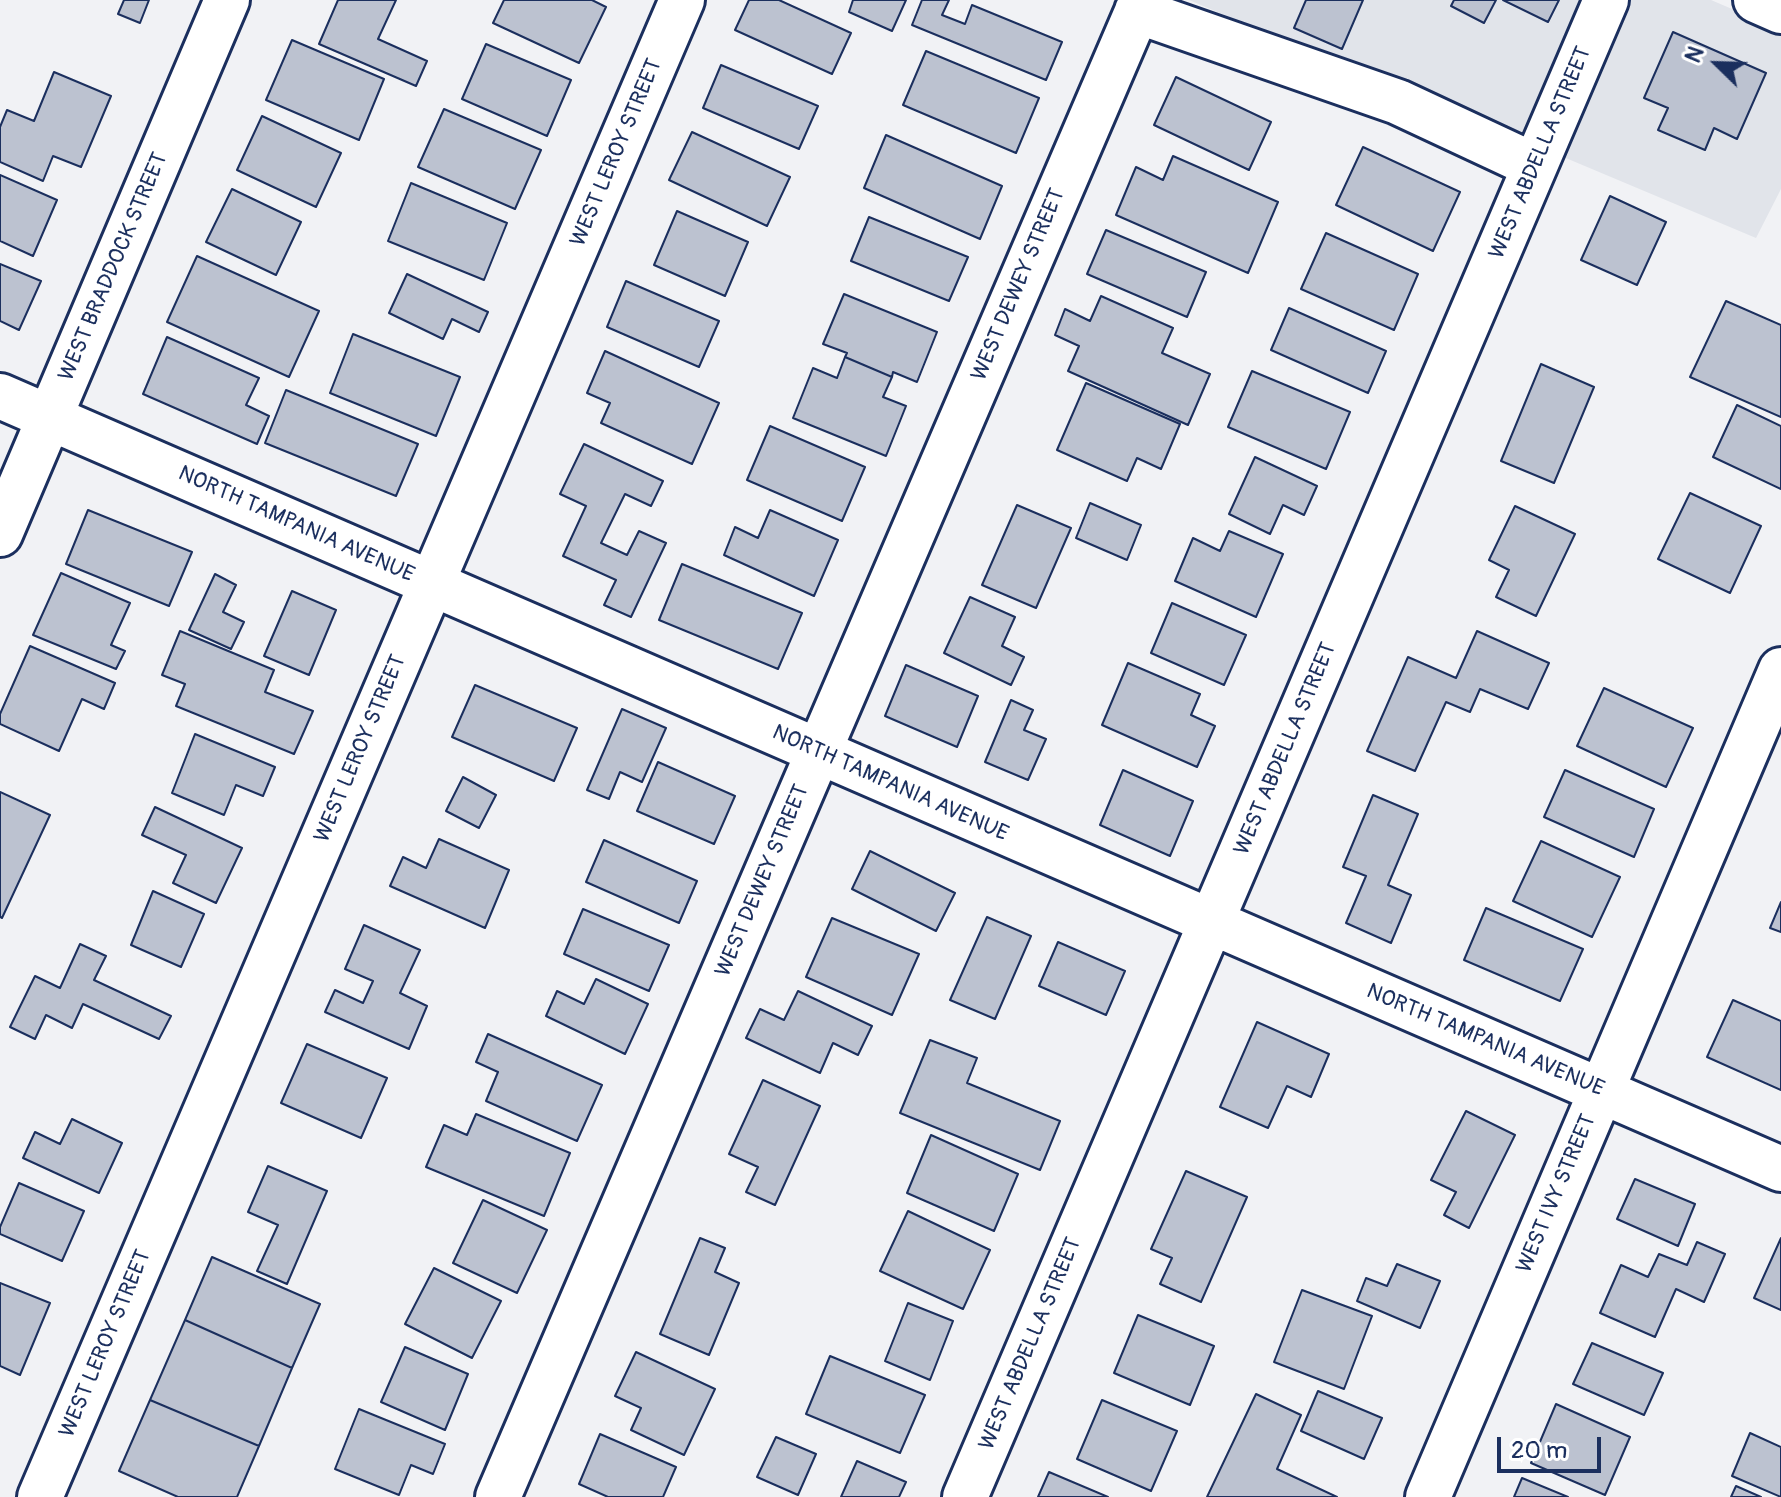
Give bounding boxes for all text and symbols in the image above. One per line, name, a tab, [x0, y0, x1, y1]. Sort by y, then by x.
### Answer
north arrow	[1677, 24, 1757, 104]
text: N	[1679, 42, 1711, 67]
street label: WEST ABDELLA STREET	[1484, 43, 1598, 263]
street label: WEST LEROY STREET	[566, 55, 668, 251]
street label: WEST BRADDOCK STREET	[54, 149, 174, 385]
street label: WEST DEWEY STREET	[967, 185, 1071, 385]
street label: NORTH TAMPANIA AVENUE	[174, 461, 418, 589]
street label: WEST ABDELLA STREET	[1229, 639, 1343, 859]
street label: WEST LEROY STREET	[310, 651, 412, 847]
street label: NORTH TAMPANIA AVENUE	[768, 720, 1012, 848]
street label: WEST DEWEY STREET	[711, 781, 815, 981]
street label: NORTH TAMPANIA AVENUE	[1362, 979, 1608, 1103]
street label: WEST IVY STREET	[1512, 1111, 1602, 1277]
street label: WEST ABDELLA STREET	[974, 1234, 1088, 1454]
street label: WEST LEROY STREET	[55, 1246, 157, 1442]
scale bar	[1501, 1421, 1605, 1471]
text: 20 m	[1511, 1436, 1567, 1465]

